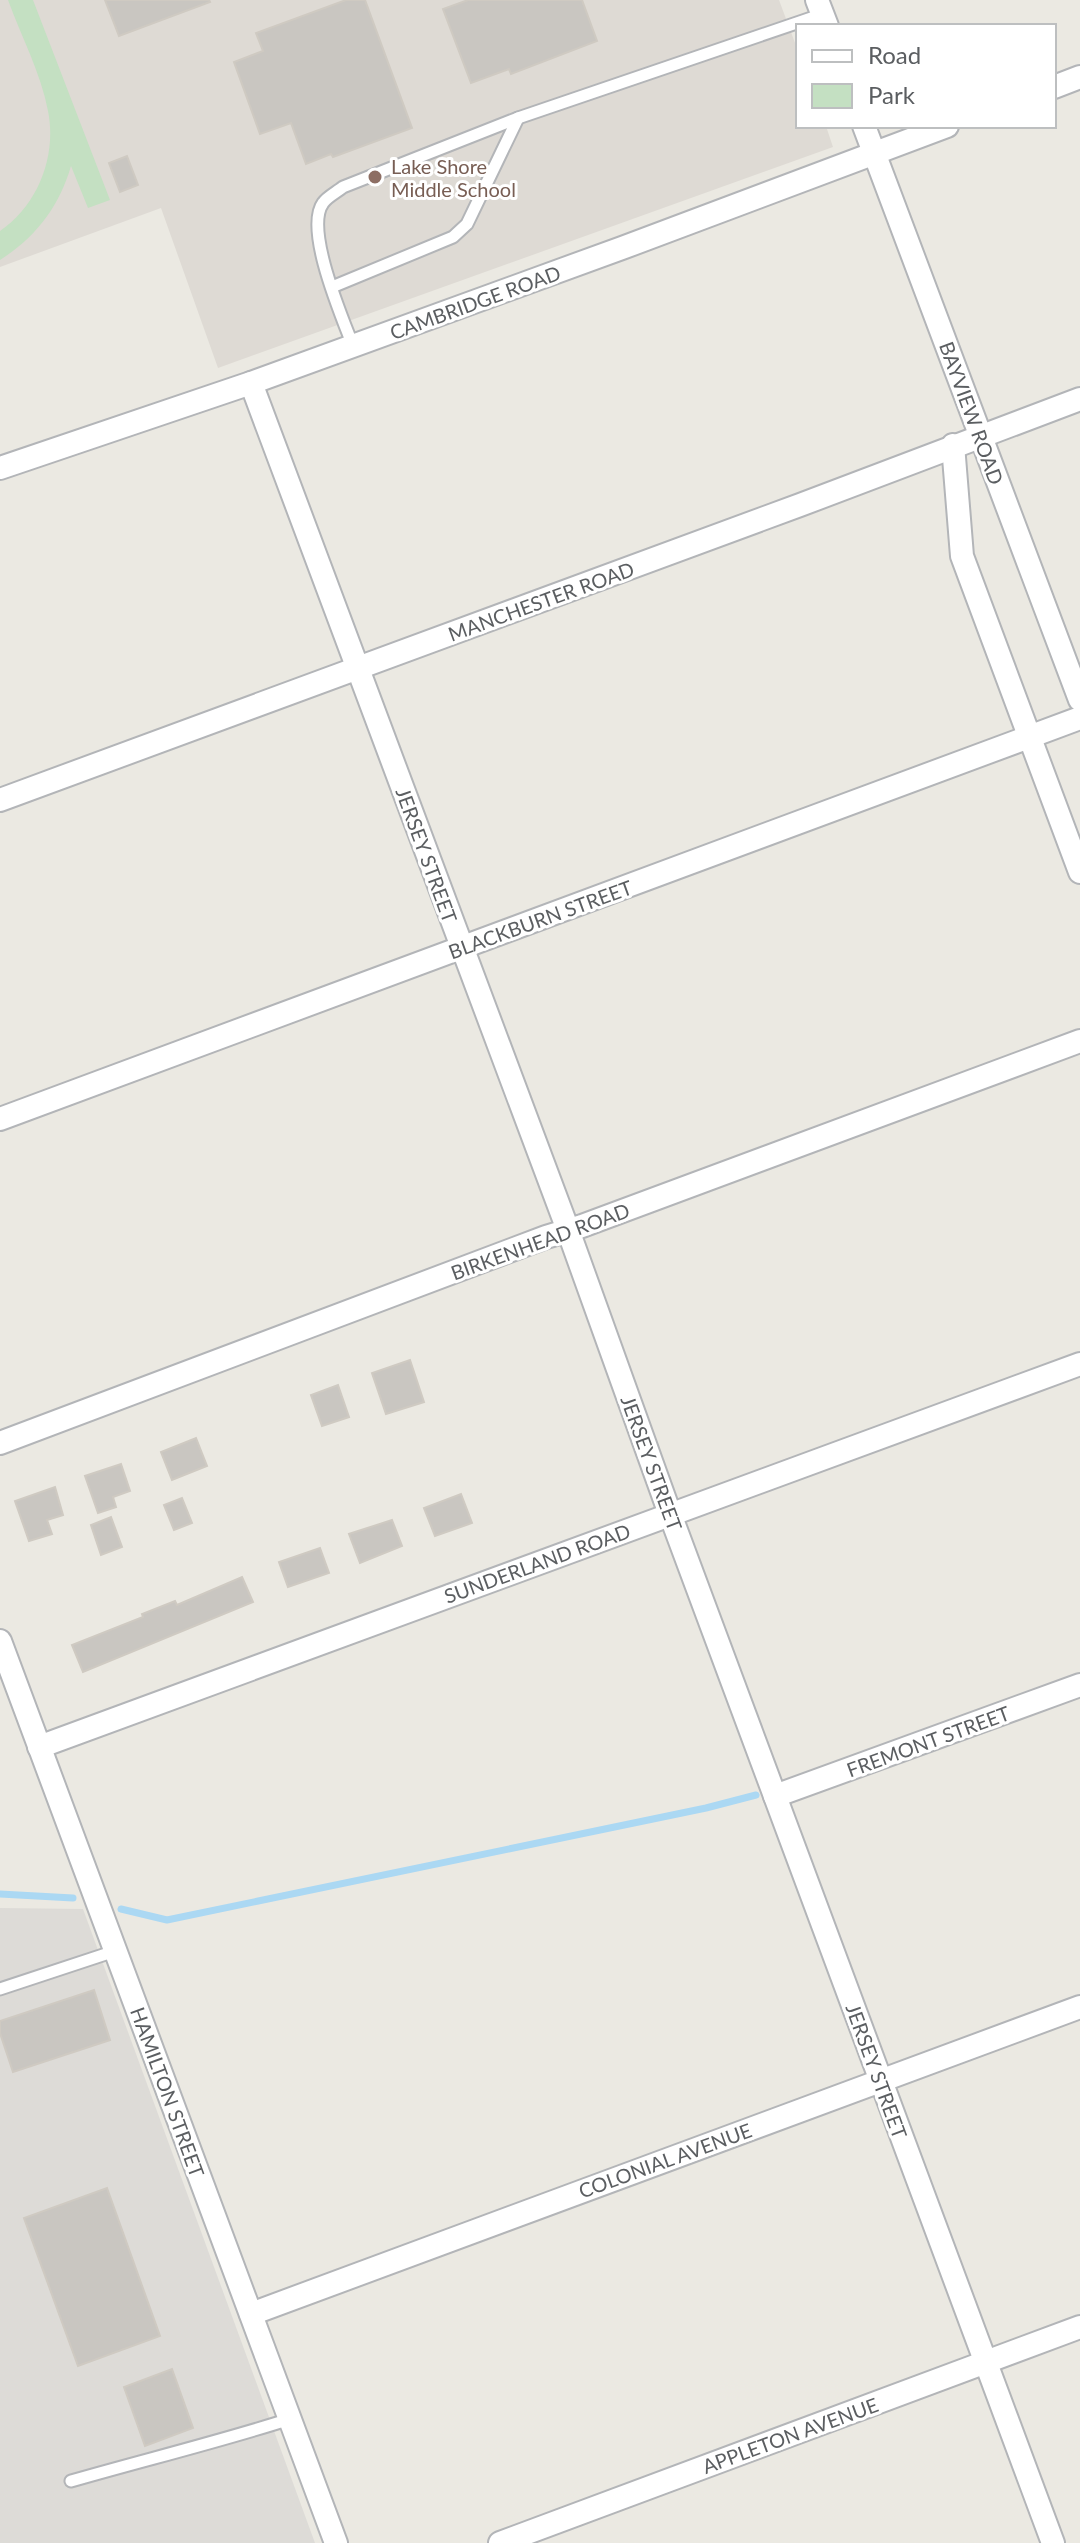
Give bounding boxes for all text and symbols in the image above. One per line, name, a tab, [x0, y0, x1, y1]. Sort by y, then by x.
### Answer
legend	[796, 24, 1056, 128]
text: Road	[868, 40, 921, 69]
text: Park	[868, 80, 916, 109]
place label: Lake Shore Middle School	[391, 154, 516, 201]
marker: Lake Shore Middle School	[366, 168, 384, 186]
street label: CAMBRIDGE ROAD	[386, 260, 564, 344]
street label: BAYVIEW ROAD	[935, 338, 1009, 488]
street label: MANCHESTER ROAD	[445, 556, 637, 646]
street label: JERSEY STREET	[391, 784, 463, 926]
street label: BLACKBURN STREET	[445, 875, 635, 963]
street label: BIRKENHEAD ROAD	[447, 1197, 633, 1285]
street label: JERSEY STREET	[616, 1392, 688, 1534]
street label: SUNDERLAND ROAD	[441, 1518, 633, 1608]
street label: FREMONT STREET	[843, 1700, 1013, 1782]
street label: JERSEY STREET	[841, 2000, 913, 2142]
street label: HAMILTON STREET	[126, 2004, 210, 2180]
street label: COLONIAL AVENUE	[575, 2118, 755, 2202]
street label: APPLETON AVENUE	[699, 2392, 881, 2478]

